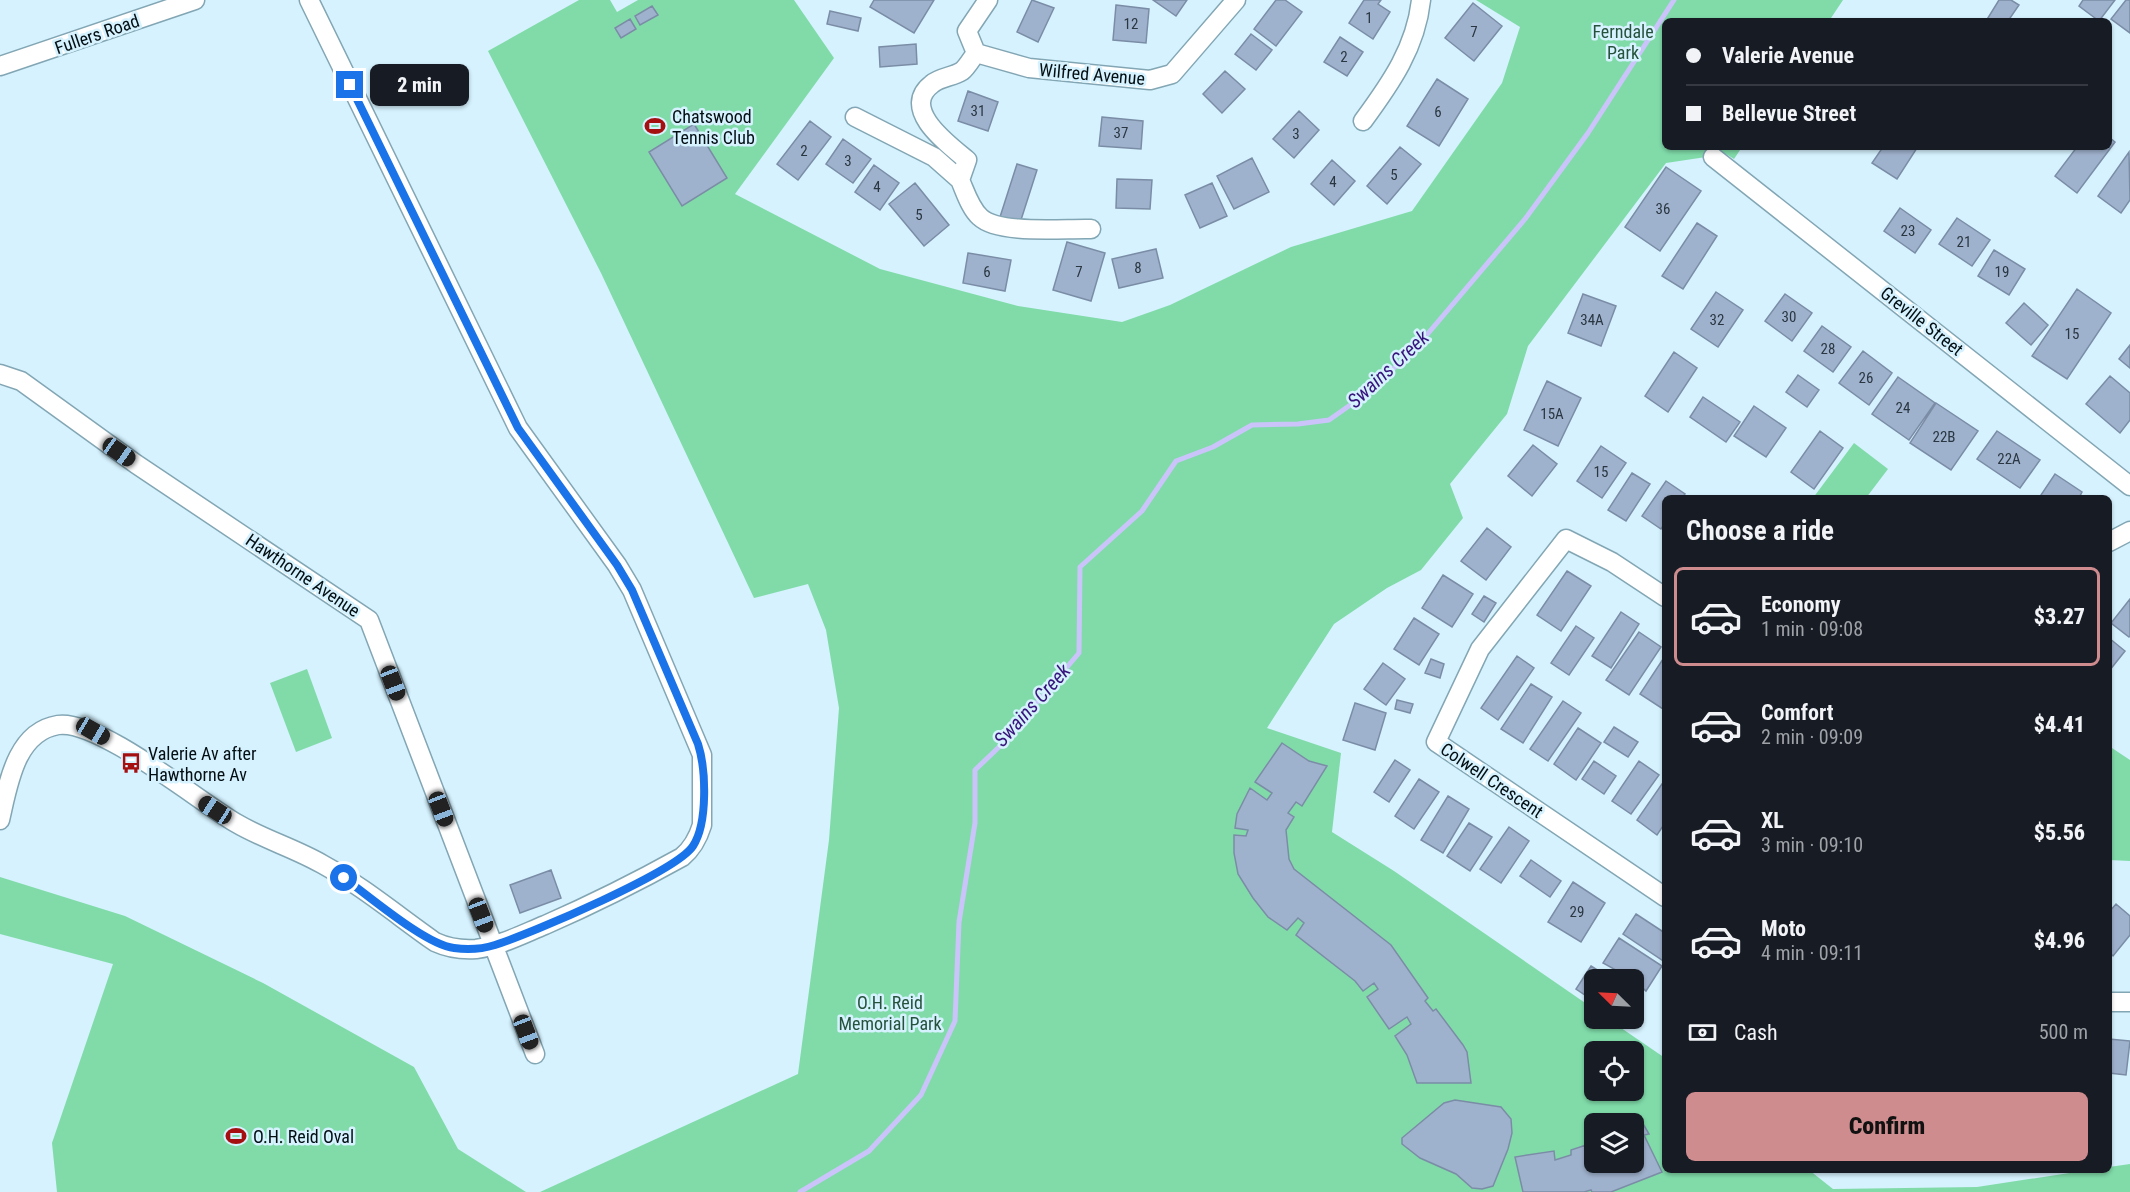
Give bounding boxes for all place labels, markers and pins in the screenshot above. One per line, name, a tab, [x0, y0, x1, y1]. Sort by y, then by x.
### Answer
place label: Chatswood Tennis Club	[672, 106, 755, 148]
sports icon: Chatswood Tennis Club	[643, 114, 667, 138]
place label: Valerie Av after Hawthorne Av	[148, 743, 257, 785]
bus stop icon: Valerie Av after Hawthorne Av	[119, 751, 143, 775]
sports icon: O.H. Reid Oval	[224, 1124, 248, 1148]
place label: O.H. Reid Oval	[253, 1126, 354, 1147]

